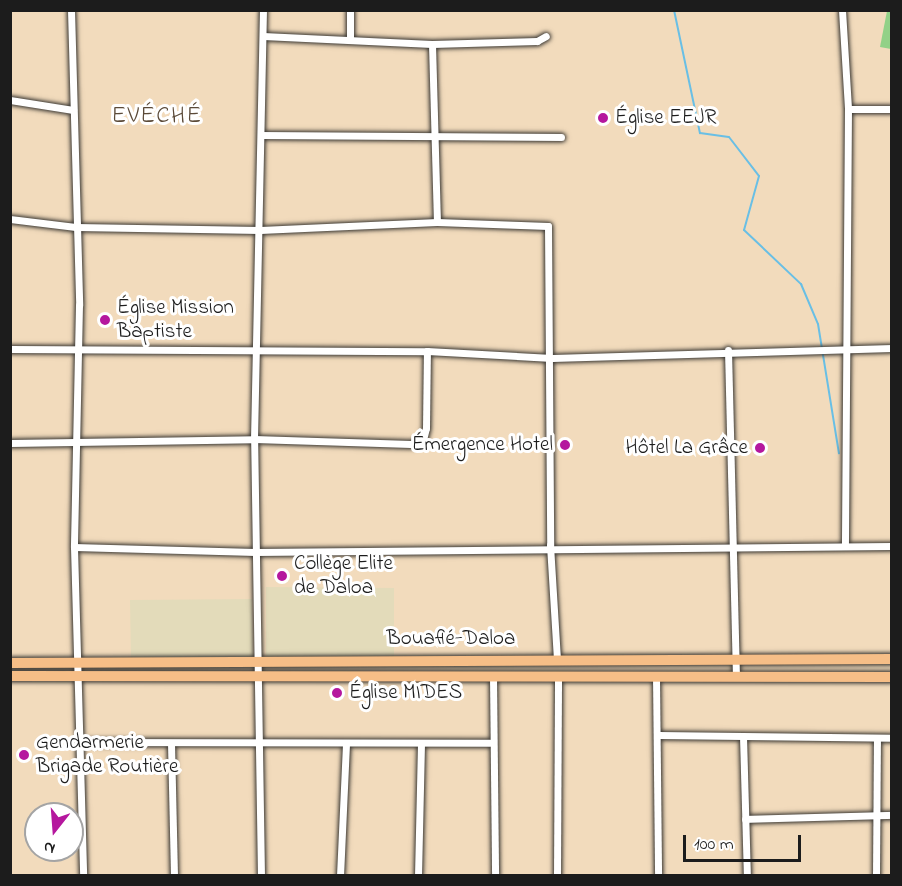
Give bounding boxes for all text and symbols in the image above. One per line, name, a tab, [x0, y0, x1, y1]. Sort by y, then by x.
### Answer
district label: EVÉCHÉ	[111, 103, 203, 131]
place label: Église EEJR	[615, 105, 716, 131]
marker: Église EEJR	[596, 111, 610, 125]
place label: Église Mission Baptiste	[117, 295, 234, 345]
marker: Église Mission Baptiste	[98, 313, 112, 327]
place label: Émergence Hotel	[412, 432, 553, 458]
place label: Hôtel La Grâce	[626, 435, 748, 461]
marker: Émergence Hotel	[558, 438, 572, 452]
marker: Hôtel La Grâce	[753, 441, 767, 455]
place label: Collège Elite de Daloa	[294, 551, 393, 601]
marker: Collège Elite de Daloa	[275, 569, 289, 583]
street label: Bouaflé-Daloa	[387, 626, 515, 652]
place label: Église MIDES	[349, 680, 462, 706]
marker: Église MIDES	[330, 686, 344, 700]
place label: Gendarmerie Brigade Routière	[36, 730, 178, 780]
marker: Gendarmerie Brigade Routière	[17, 748, 31, 762]
north arrow	[24, 802, 84, 862]
scale bar	[686, 823, 804, 861]
text: 100 m	[694, 832, 734, 858]
text: N	[41, 834, 58, 860]

